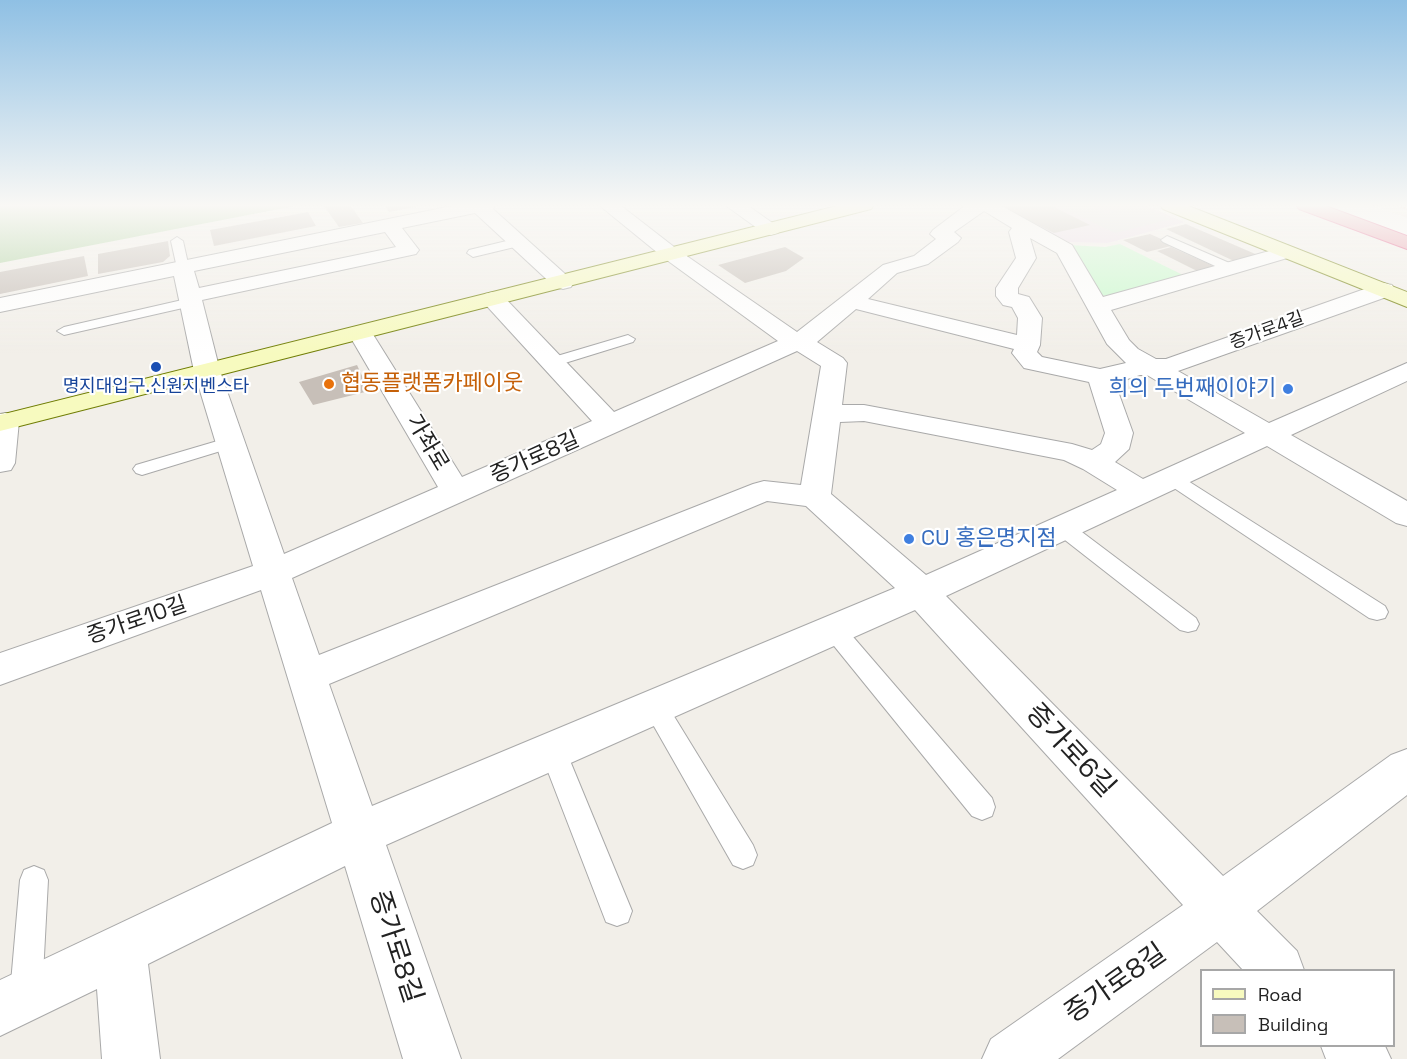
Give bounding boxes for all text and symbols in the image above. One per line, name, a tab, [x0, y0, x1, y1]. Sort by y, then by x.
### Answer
street label: 증가로4길	[1227, 308, 1307, 354]
marker: 명지대입구.신원지벤스타	[149, 360, 163, 374]
place label: 협동플랫폼카페이웃	[341, 371, 523, 397]
place label: 명지대입구.신원지벤스타	[63, 376, 249, 398]
place label: 희의 두번째이야기	[1108, 376, 1276, 402]
marker: 협동플랫폼카페이웃	[322, 377, 336, 391]
marker: 희의 두번째이야기	[1281, 382, 1295, 396]
street label: 가좌로	[400, 410, 454, 476]
street label: 증가로8길	[486, 427, 584, 489]
place label: CU 홍은명지점	[921, 526, 1057, 552]
marker: CU 홍은명지점	[902, 532, 916, 546]
street label: 증가로10길	[83, 592, 191, 650]
street label: 증가로6길	[1019, 698, 1121, 804]
street label: 증가로8길	[362, 887, 428, 1007]
street label: 증가로8길	[1059, 937, 1173, 1031]
legend	[1200, 969, 1395, 1047]
text: Road	[1258, 983, 1302, 1006]
text: Building	[1258, 1013, 1328, 1036]

